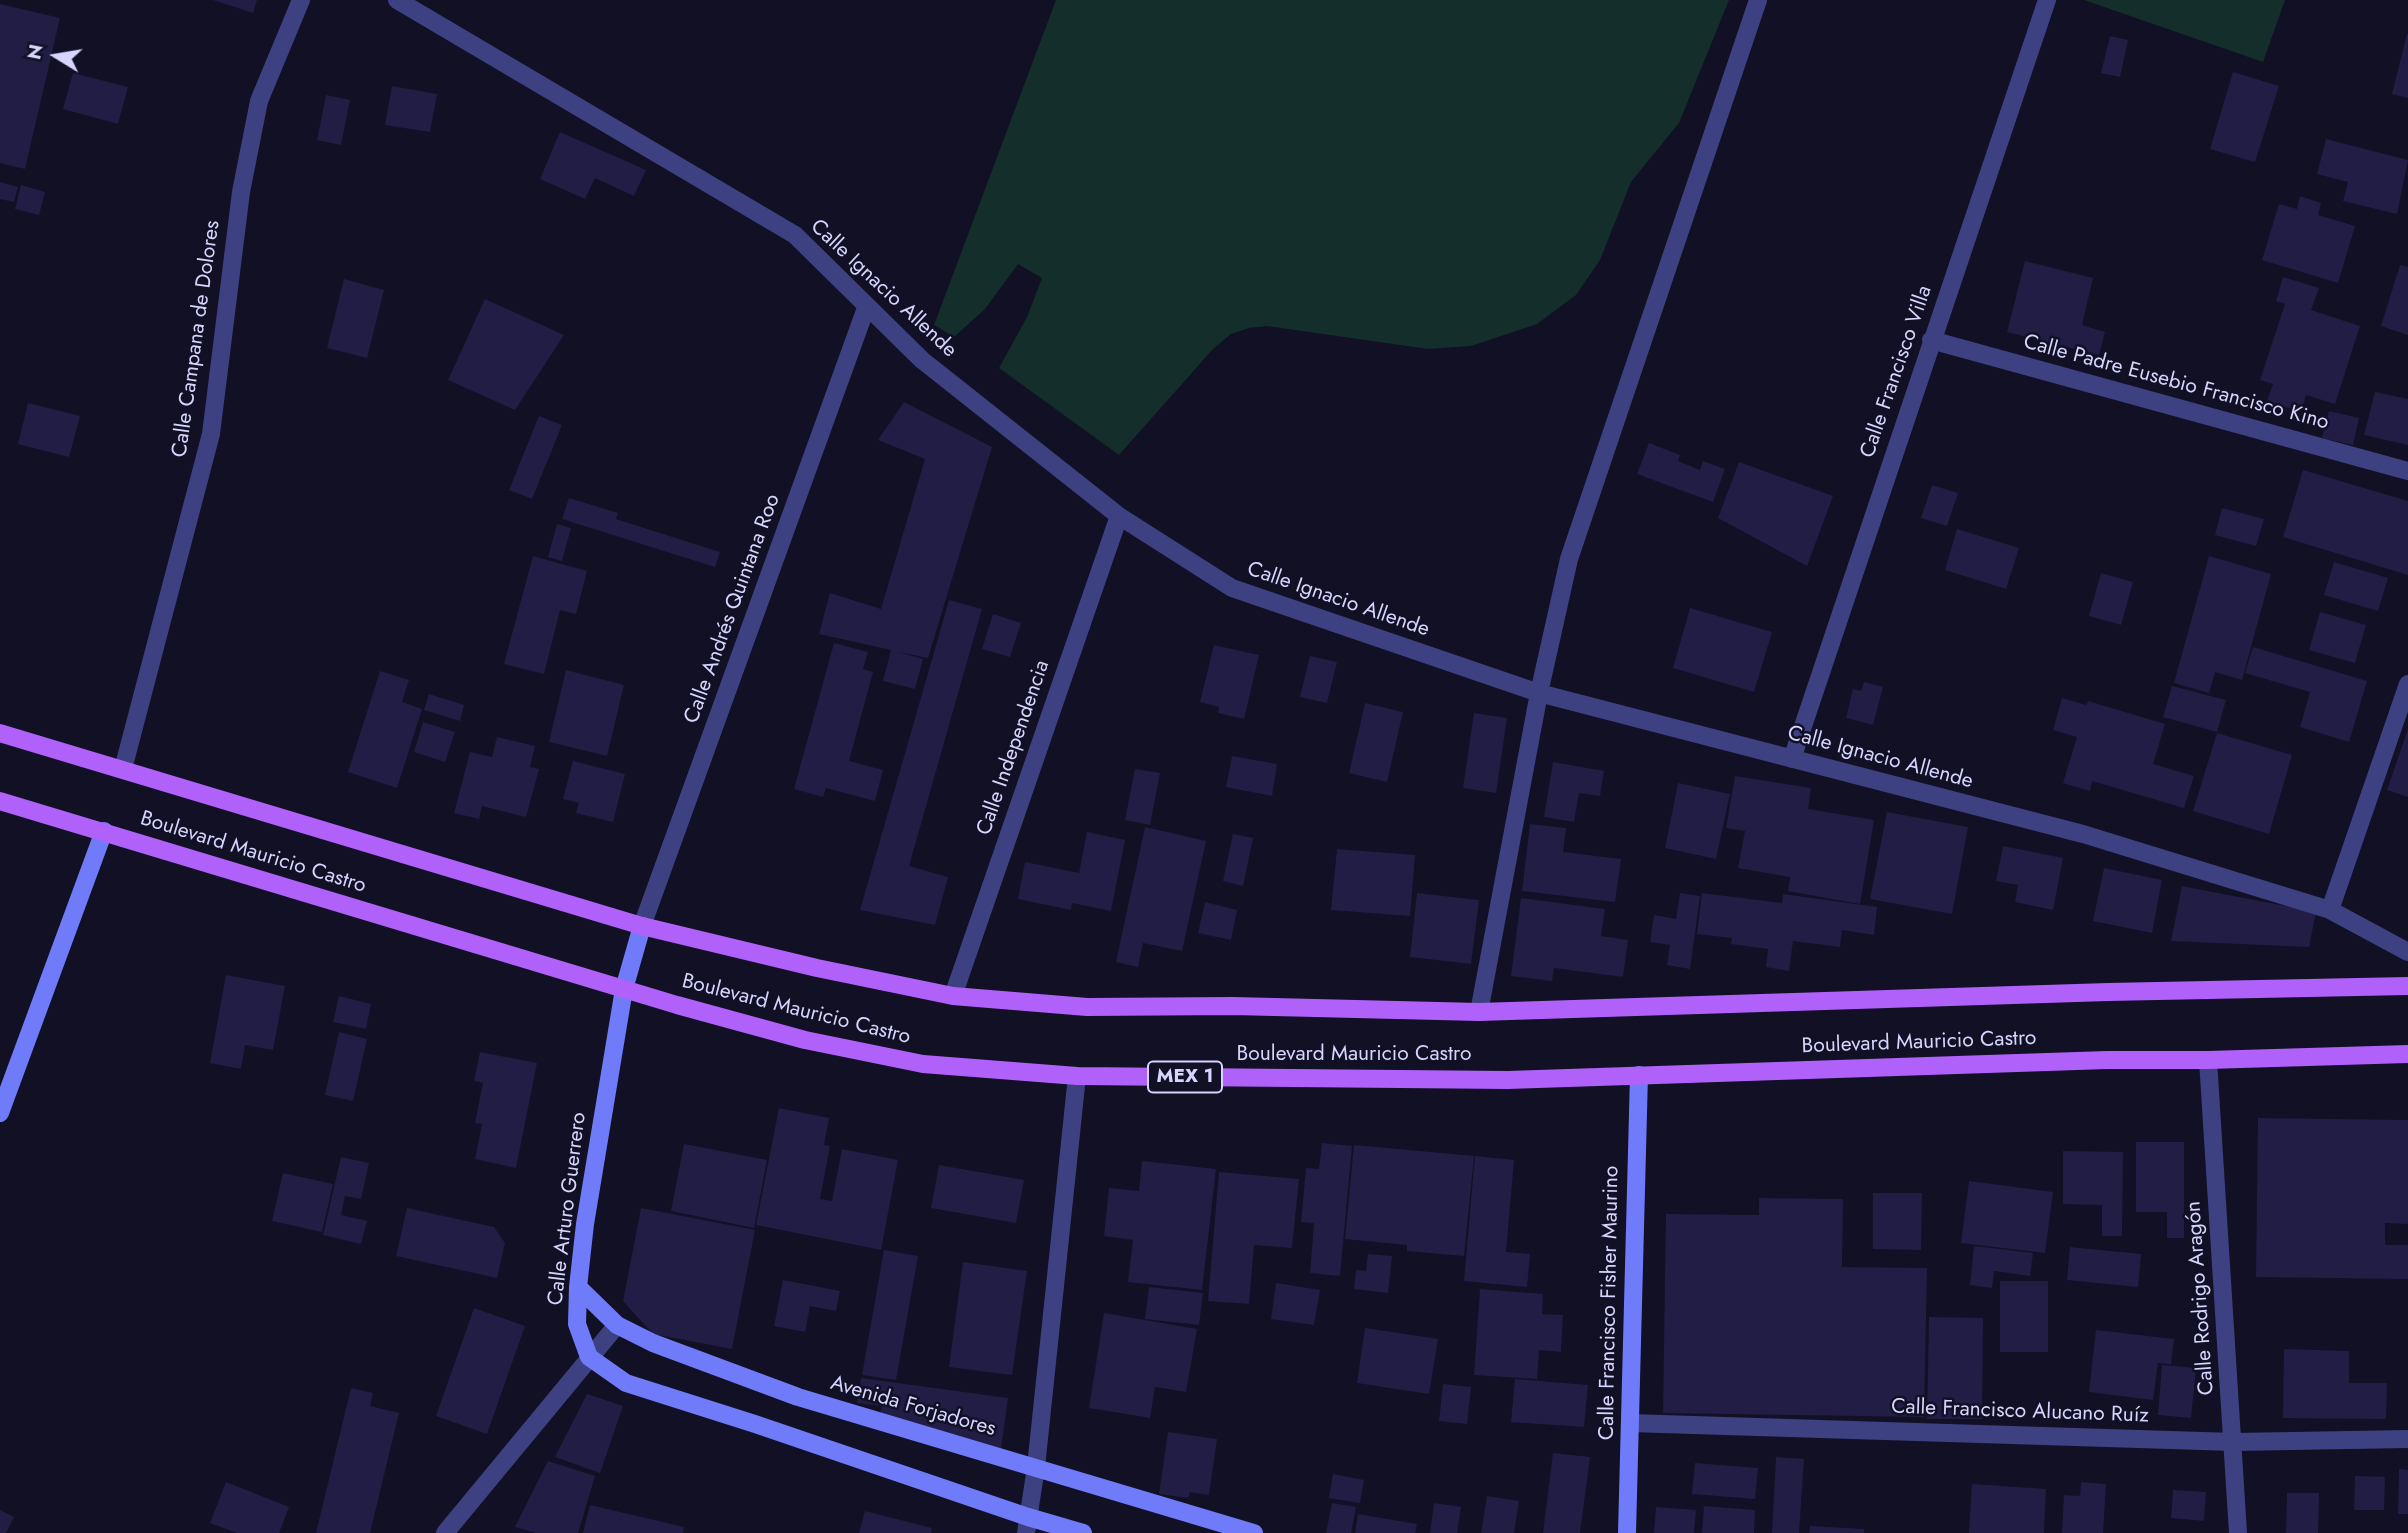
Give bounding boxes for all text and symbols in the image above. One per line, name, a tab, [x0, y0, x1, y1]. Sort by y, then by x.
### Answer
north arrow	[21, 21, 91, 91]
text: N	[20, 42, 50, 62]
street label: Calle Ignacio Allende	[805, 215, 961, 363]
street label: Calle Campana de Dolores	[168, 219, 226, 459]
street label: Calle Francisco Villa	[1856, 283, 1938, 461]
street label: Calle Padre Eusebio Francisco Kino	[2020, 330, 2332, 436]
street label: Calle Andrés Quintana Roo	[680, 491, 786, 727]
street label: Calle Ignacio Allende	[1244, 557, 1432, 643]
street label: Calle Independencia	[972, 657, 1056, 839]
street label: Calle Ignacio Allende	[1785, 721, 1975, 795]
street label: Boulevard Mauricio Castro	[137, 807, 369, 899]
street label: Boulevard Mauricio Castro	[679, 969, 913, 1051]
street label: Boulevard Mauricio Castro	[1801, 1026, 2037, 1060]
street label: Boulevard Mauricio Castro	[1237, 1042, 1471, 1068]
road number: MEX 1	[1148, 1062, 1222, 1092]
street label: Calle Arturo Guerrero	[544, 1111, 592, 1307]
street label: Calle Francisco Fisher Maurino	[1595, 1166, 1625, 1440]
street label: Calle Rodrigo Aragón	[2182, 1200, 2220, 1396]
street label: Avenida Forjadores	[827, 1371, 999, 1443]
street label: Calle Francisco Alucano Ruíz	[1891, 1395, 2149, 1429]

